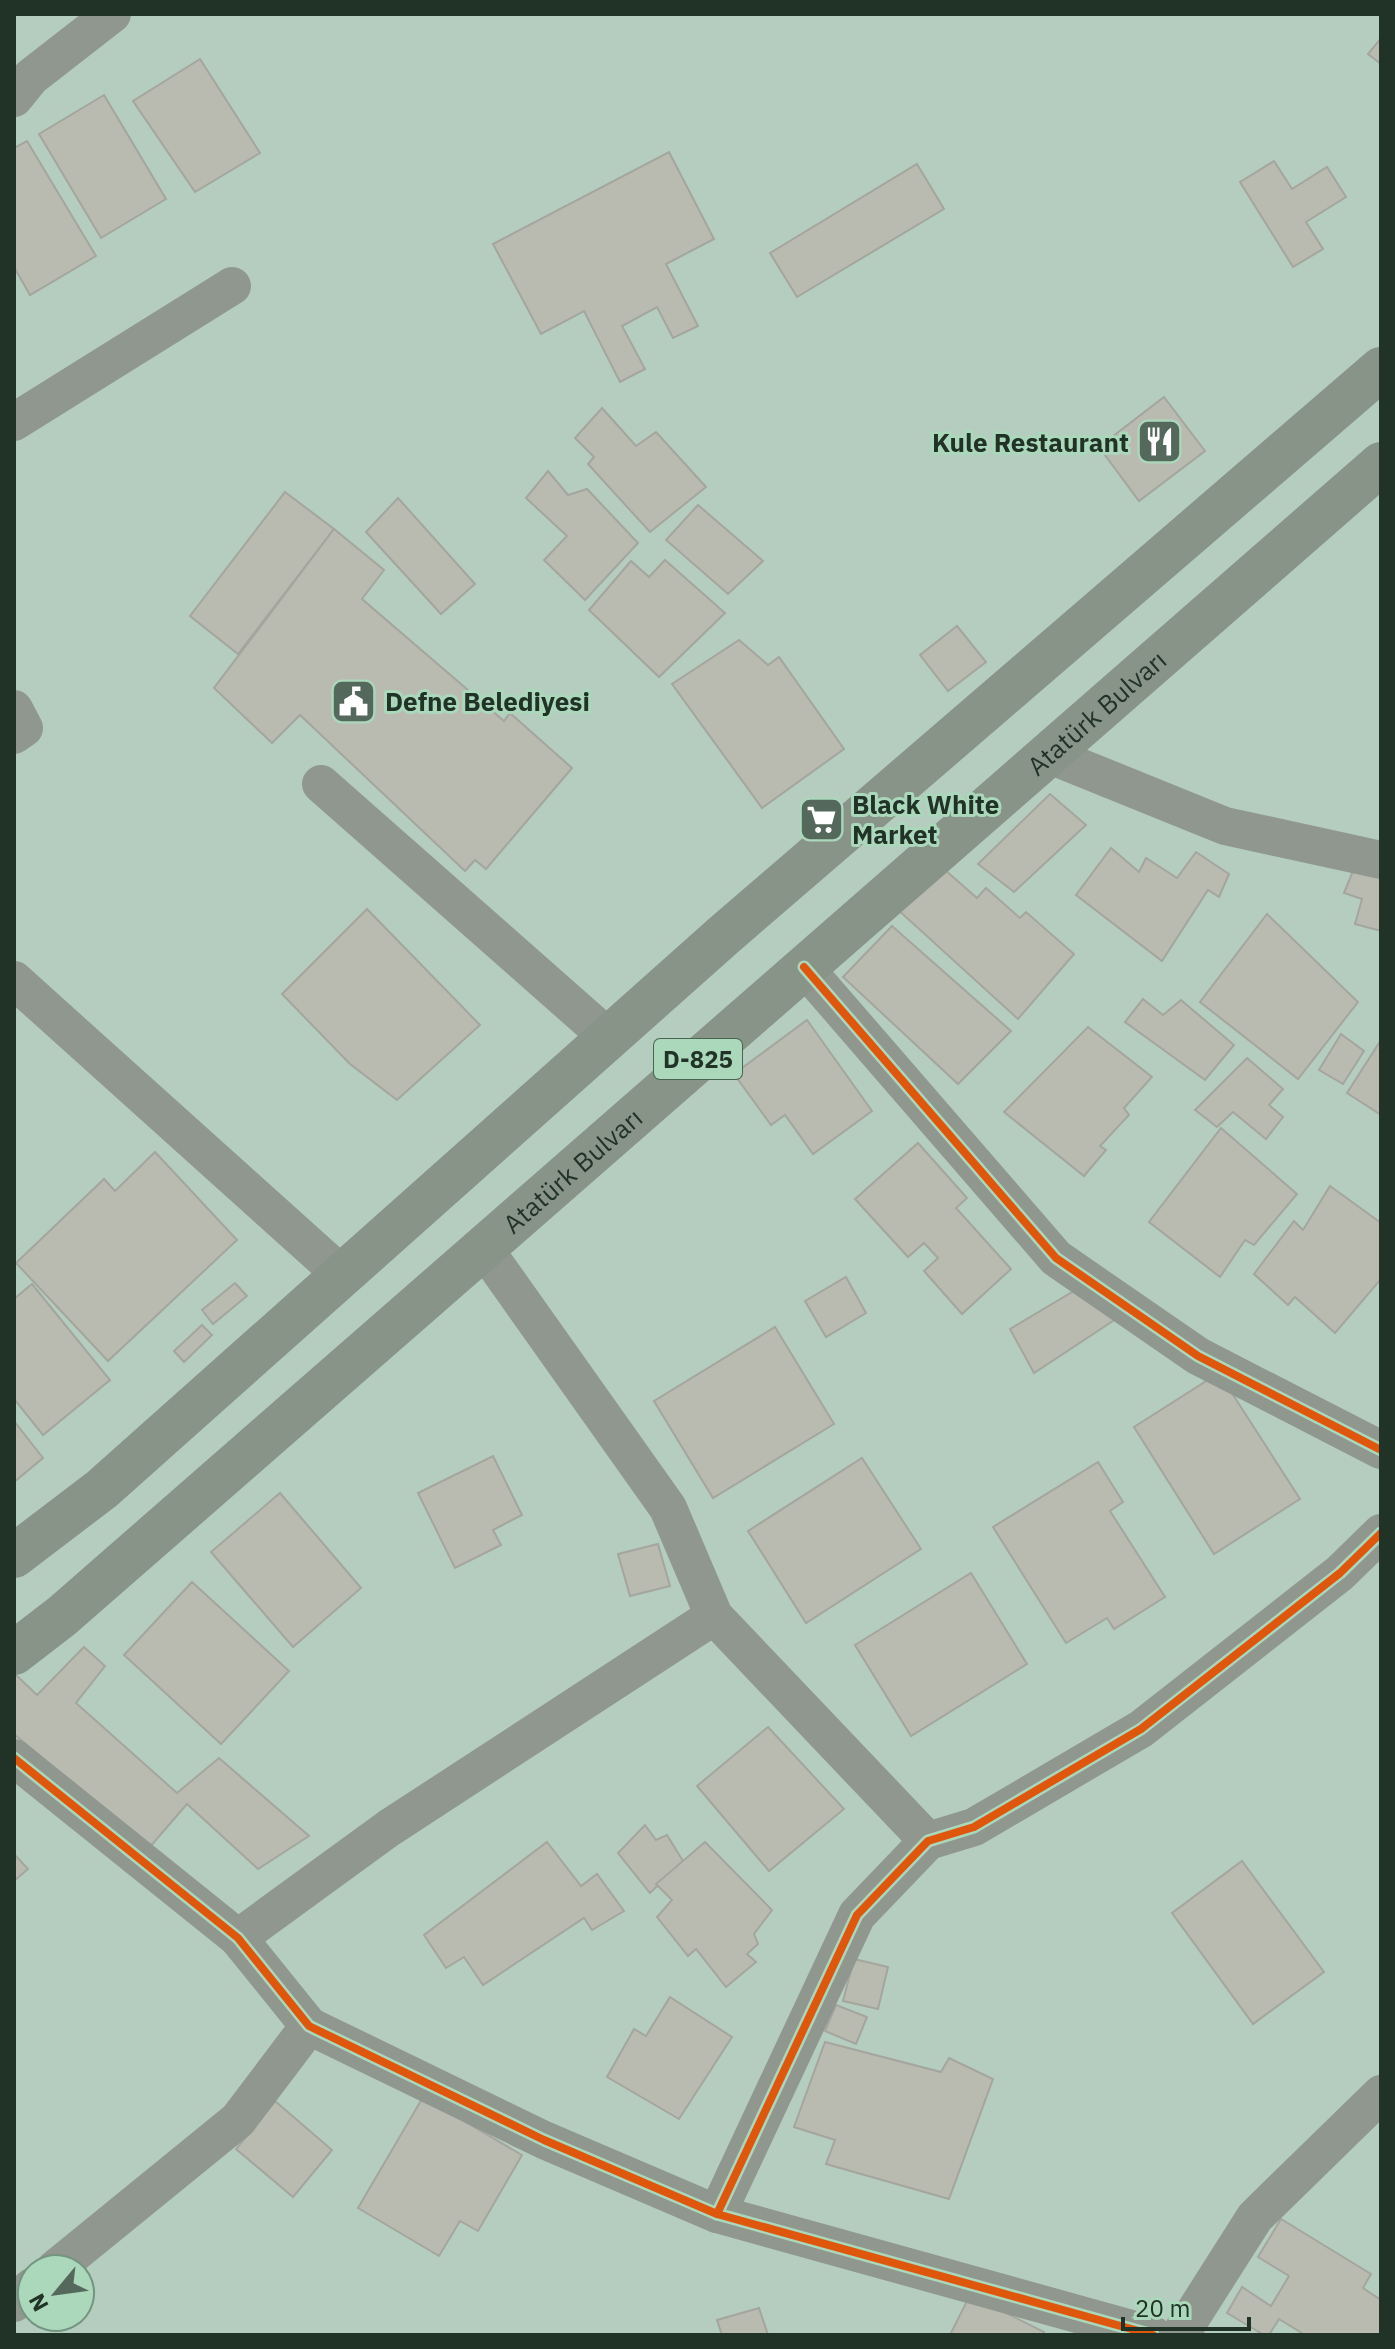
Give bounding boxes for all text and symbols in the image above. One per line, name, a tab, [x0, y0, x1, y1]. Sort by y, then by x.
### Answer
restaurant icon: Kule Restaurant	[1136, 418, 1184, 466]
place label: Kule Restaurant	[932, 425, 1129, 459]
street label: Atatürk Bulvarı	[1020, 643, 1173, 783]
public building icon: Defne Belediyesi	[330, 677, 378, 725]
place label: Defne Belediyesi	[385, 684, 590, 718]
place label: Black White Market	[852, 787, 999, 851]
supermarket icon: Black White Market	[797, 795, 845, 843]
road number: D-825	[654, 1039, 742, 1079]
street label: Atatürk Bulvarı	[495, 1100, 649, 1240]
north arrow	[16, 2253, 96, 2333]
scale bar	[1123, 2281, 1249, 2331]
text: N	[22, 2289, 55, 2317]
text: 20 m	[1135, 2292, 1190, 2324]

